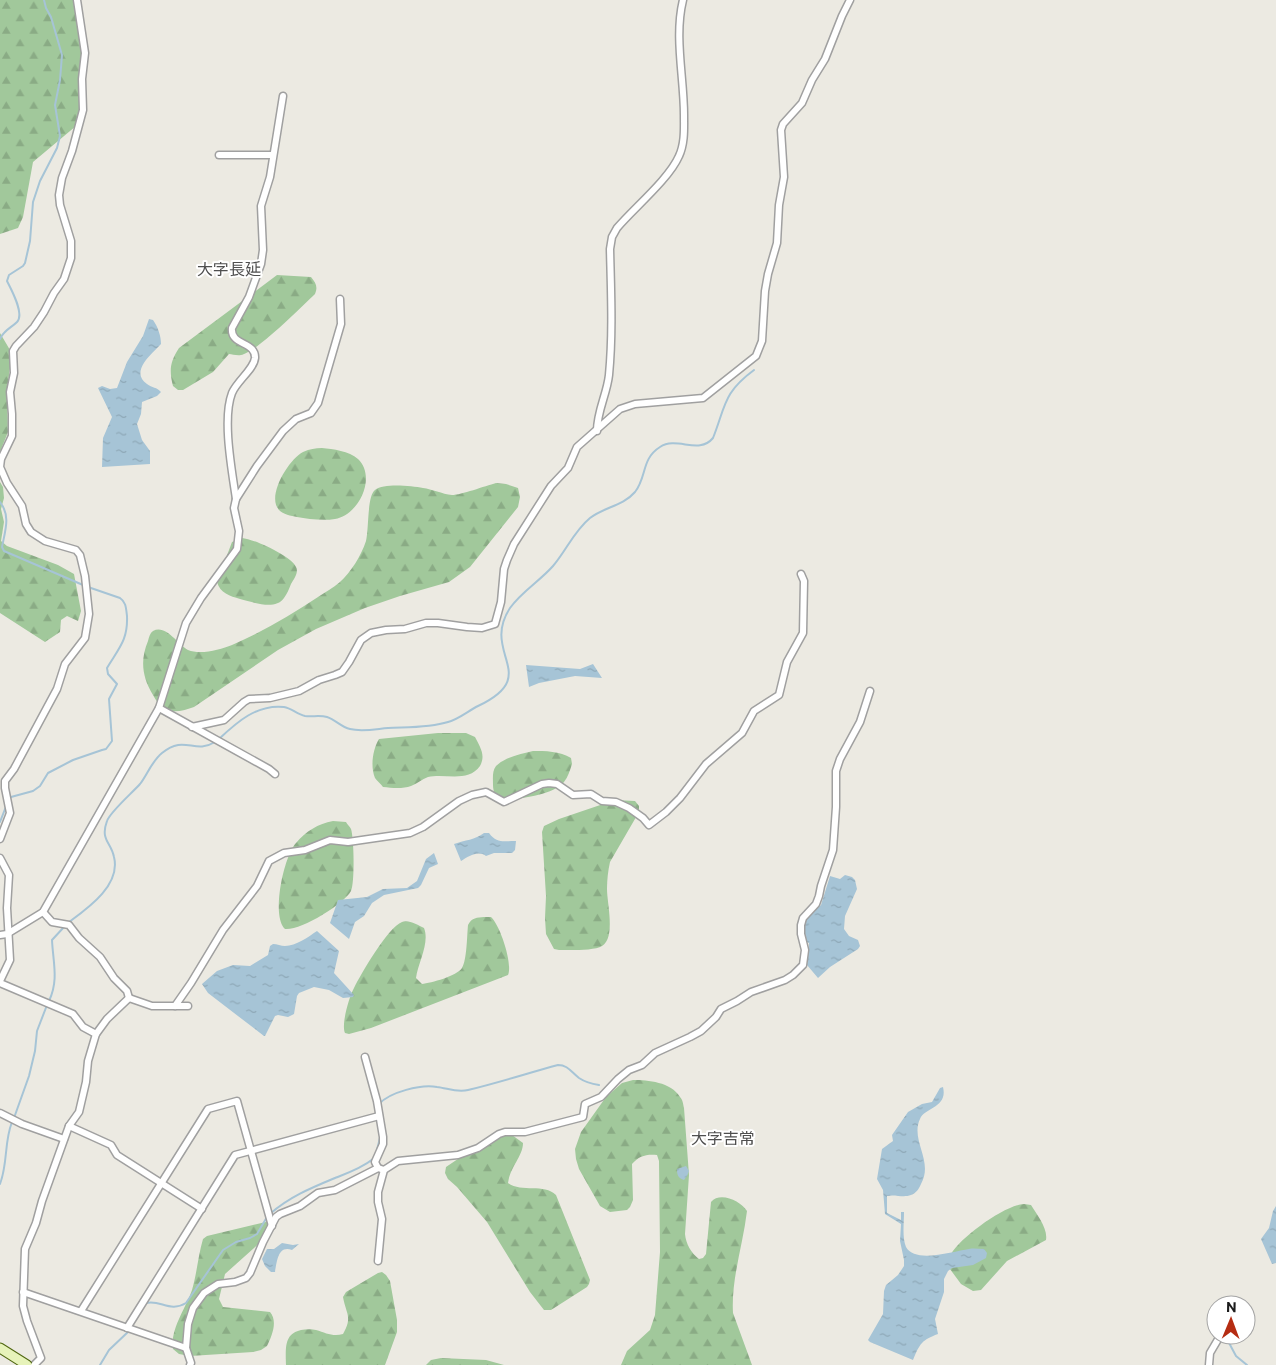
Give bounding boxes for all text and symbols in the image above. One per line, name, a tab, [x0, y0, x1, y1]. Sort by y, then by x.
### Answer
district label: 大字長延	[197, 259, 261, 278]
district label: 大字吉常	[691, 1128, 755, 1147]
north arrow	[1206, 1295, 1256, 1345]
text: N	[1226, 1298, 1237, 1315]

